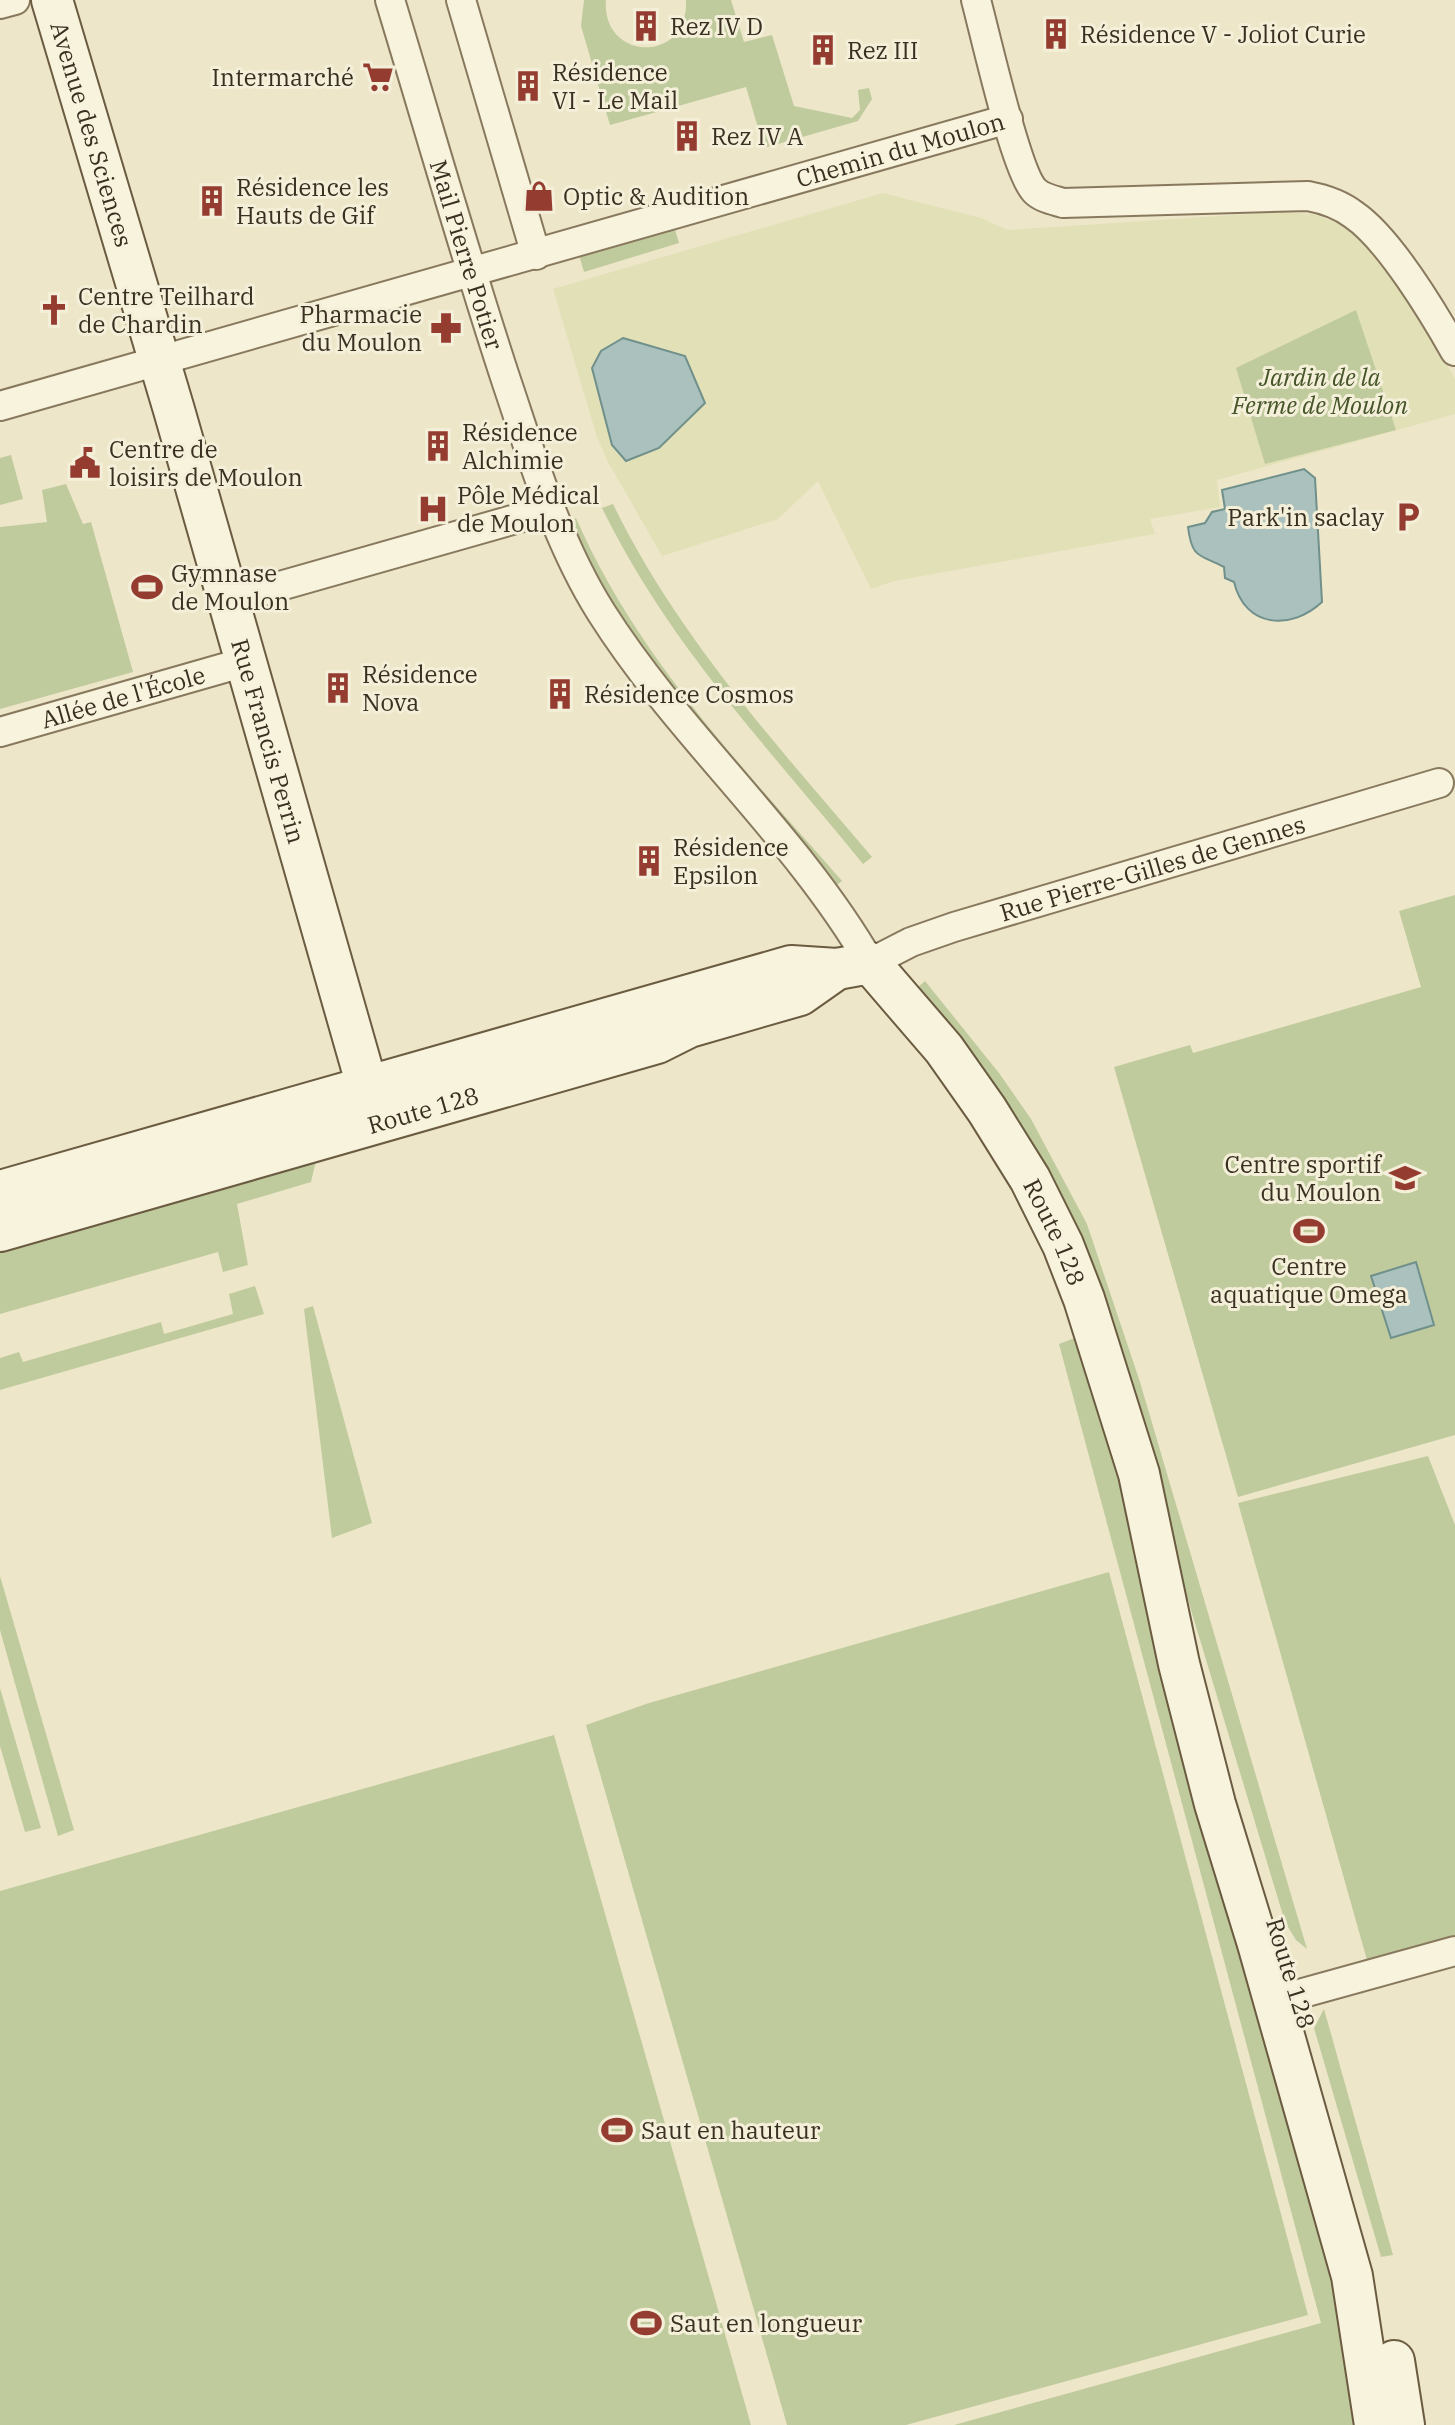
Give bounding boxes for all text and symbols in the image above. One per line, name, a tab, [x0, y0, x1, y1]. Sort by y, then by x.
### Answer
building icon: Rez IV D	[629, 9, 663, 43]
place label: Rez IV D	[670, 10, 763, 42]
building icon: Résidence V - Joliot Curie	[1039, 17, 1073, 51]
street label: Avenue des Sciences	[43, 18, 141, 251]
place label: Résidence V - Joliot Curie	[1080, 18, 1366, 50]
building icon: Rez III	[806, 33, 840, 67]
place label: Rez III	[847, 34, 918, 66]
place label: Résidence VI - Le Mail	[552, 56, 678, 116]
supermarket icon: Intermarché	[361, 60, 395, 94]
place label: Intermarché	[212, 61, 354, 93]
building icon: Résidence VI - Le Mail	[511, 69, 545, 103]
street label: Chemin du Moulon	[792, 105, 1008, 195]
building icon: Rez IV A	[670, 119, 704, 153]
place label: Rez IV A	[711, 120, 804, 152]
street label: Mail Pierre Potier	[423, 156, 511, 354]
place label: Résidence les Hauts de Gif	[236, 171, 389, 231]
shop icon: Optic & Audition	[522, 179, 556, 213]
place label: Optic & Audition	[563, 180, 749, 212]
building icon: Résidence les Hauts de Gif	[195, 184, 229, 218]
place label: Centre Teilhard de Chardin	[78, 280, 255, 340]
church icon: Centre Teilhard de Chardin	[37, 293, 71, 327]
place label: Pharmacie du Moulon	[300, 298, 422, 358]
pharmacy icon: Pharmacie du Moulon	[429, 311, 463, 345]
park label: Jardin de la Ferme de Moulon	[1231, 361, 1408, 421]
place label: Résidence Alchimie	[462, 416, 578, 476]
building icon: Résidence Alchimie	[421, 429, 455, 463]
place label: Centre de loisirs de Moulon	[109, 433, 303, 493]
public building icon: Centre de loisirs de Moulon	[68, 446, 102, 480]
place label: Pôle Médical de Moulon	[457, 479, 600, 539]
hospital icon: Pôle Médical de Moulon	[416, 492, 450, 526]
parking icon: Park'in saclay	[1391, 500, 1425, 534]
place label: Park'in saclay	[1227, 501, 1384, 533]
place label: Gymnase de Moulon	[171, 557, 289, 617]
sports icon: Gymnase de Moulon	[130, 570, 164, 604]
street label: Rue Francis Perrin	[224, 635, 313, 847]
street label: Allée de l'École	[37, 658, 209, 735]
place label: Résidence Nova	[362, 658, 478, 718]
building icon: Résidence Nova	[321, 671, 355, 705]
building icon: Résidence Cosmos	[543, 677, 577, 711]
place label: Résidence Cosmos	[584, 678, 794, 710]
street label: Rue Pierre-Gilles de Gennes	[996, 808, 1309, 929]
place label: Résidence Epsilon	[673, 831, 789, 891]
building icon: Résidence Epsilon	[632, 844, 666, 878]
street label: Route 128	[364, 1079, 482, 1141]
place label: Centre sportif du Moulon	[1225, 1148, 1383, 1208]
school or university icon: Centre sportif du Moulon	[1388, 1161, 1422, 1195]
street label: Route 128	[1016, 1173, 1093, 1290]
sports icon: Centre aquatique Omega	[1292, 1214, 1326, 1248]
place label: Centre aquatique Omega	[1210, 1250, 1408, 1310]
street label: Route 128	[1259, 1914, 1323, 2032]
sports icon: Saut en hauteur	[600, 2113, 634, 2147]
place label: Saut en hauteur	[641, 2114, 821, 2146]
sports icon: Saut en longueur	[629, 2306, 663, 2340]
place label: Saut en longueur	[670, 2307, 862, 2339]

